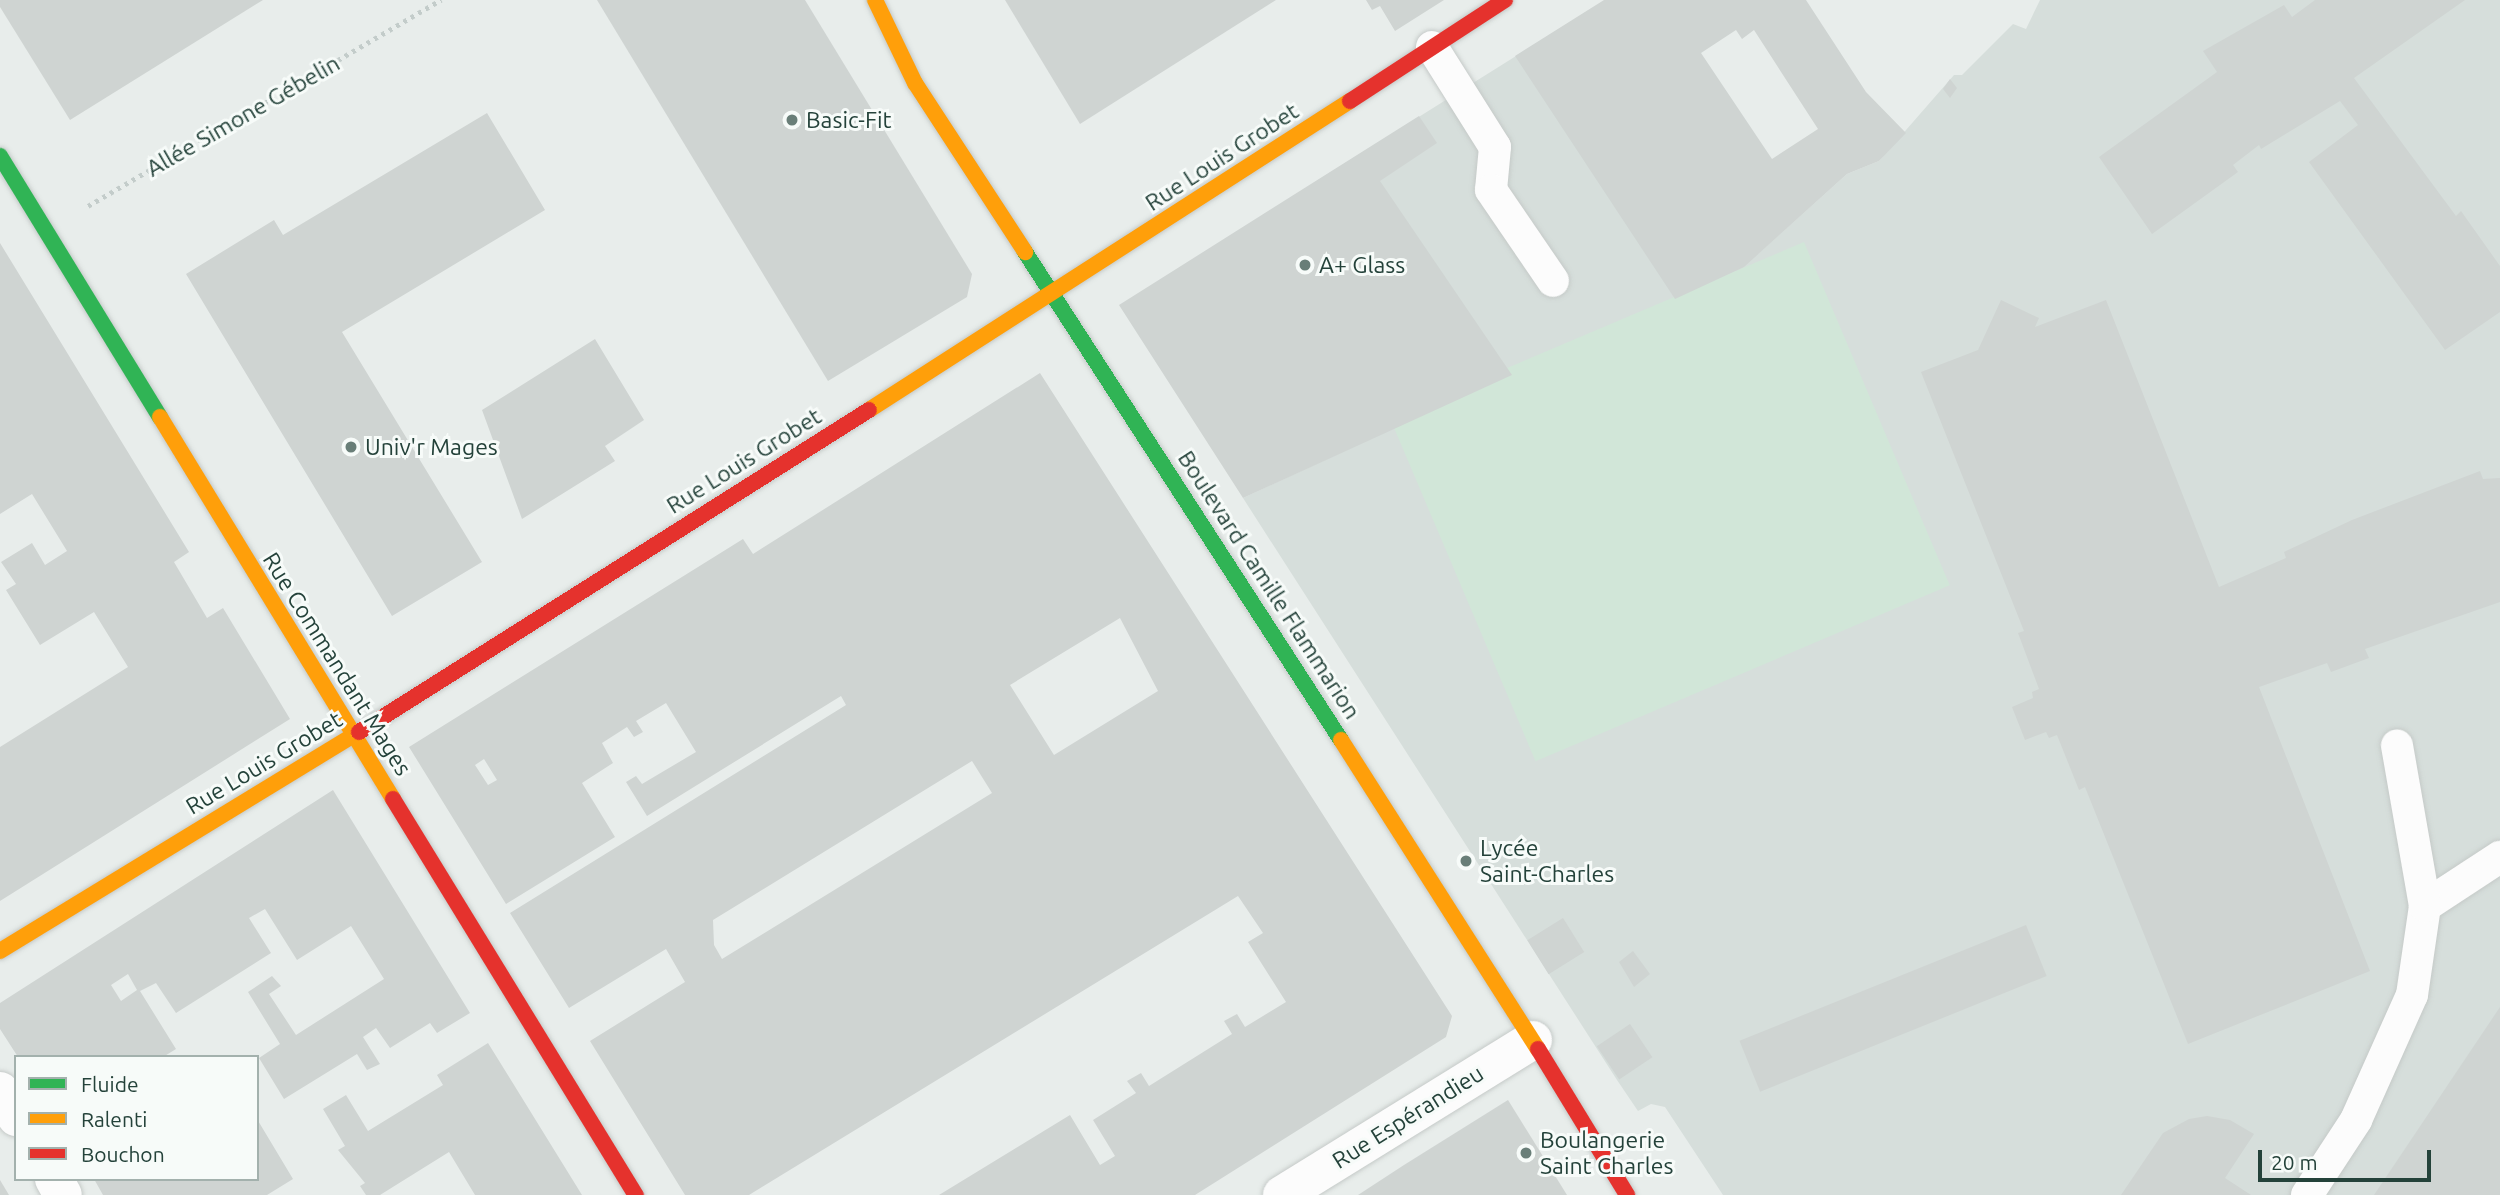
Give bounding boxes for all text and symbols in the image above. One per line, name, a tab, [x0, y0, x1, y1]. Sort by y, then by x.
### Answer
street label: Allée Simone Gébelin	[141, 49, 345, 183]
street label: Rue Louis Grobet	[1140, 97, 1304, 217]
place label: Basic-Fit	[806, 106, 892, 134]
marker: Basic-Fit	[784, 112, 800, 128]
place label: A+ Glass	[1319, 251, 1405, 279]
marker: A+ Glass	[1297, 257, 1313, 273]
street label: Rue Louis Grobet	[662, 402, 826, 520]
place label: Univ'r Mages	[365, 433, 498, 461]
marker: Univ'r Mages	[343, 439, 359, 455]
street label: Boulevard Camille Flammarion	[1172, 446, 1366, 724]
street label: Rue Commandant Mages	[257, 547, 417, 781]
street label: Rue Louis Grobet	[181, 706, 347, 820]
place label: Lycée Saint-Charles	[1480, 834, 1614, 888]
marker: Lycée Saint-Charles	[1458, 853, 1474, 869]
legend	[14, 1055, 259, 1181]
street label: Rue Espérandieu	[1327, 1059, 1489, 1175]
text: Fluide	[81, 1072, 139, 1096]
text: Ralenti	[81, 1107, 147, 1131]
place label: Boulangerie Saint Charles	[1540, 1126, 1673, 1180]
scale bar	[2262, 1136, 2435, 1180]
text: Bouchon	[81, 1142, 165, 1166]
marker: Boulangerie Saint Charles	[1518, 1145, 1534, 1161]
text: 20 m	[2271, 1150, 2318, 1174]

